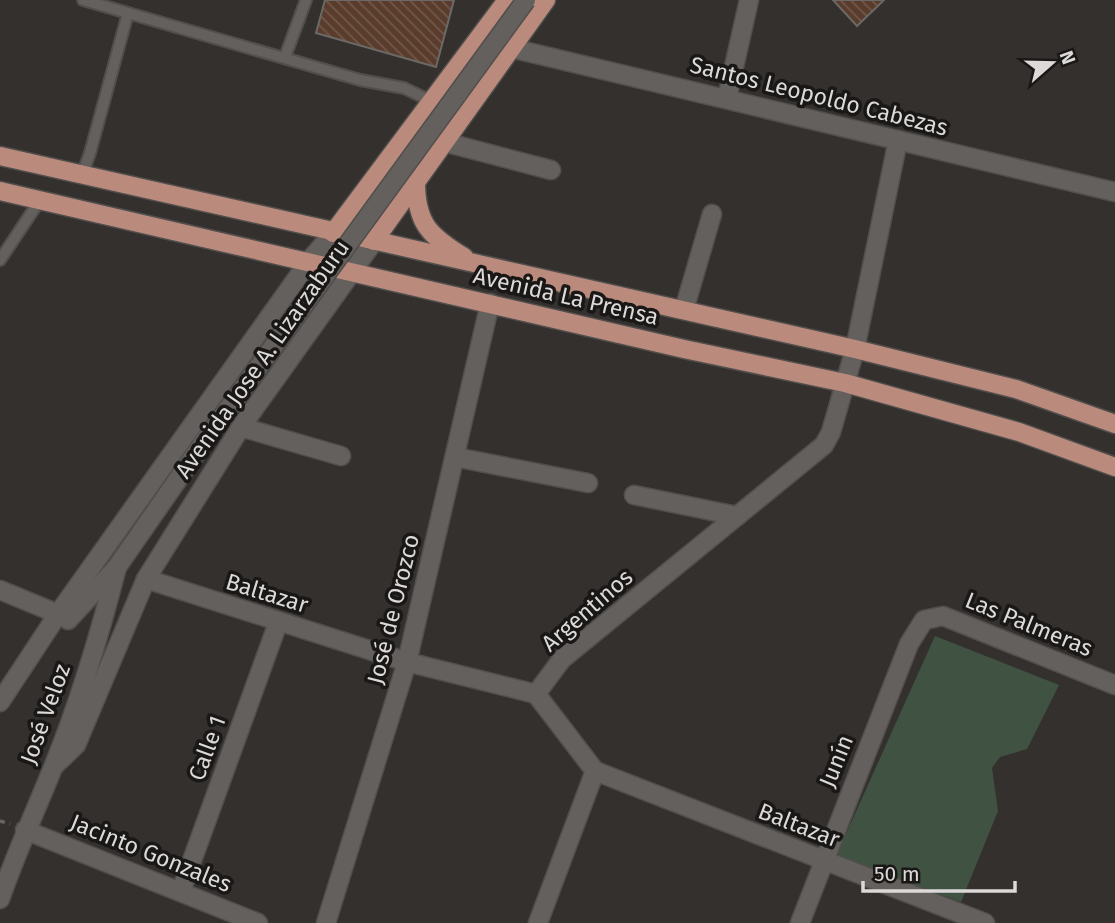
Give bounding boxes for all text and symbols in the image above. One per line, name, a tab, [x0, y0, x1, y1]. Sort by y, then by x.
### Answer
north arrow	[1017, 28, 1087, 98]
text: N	[1055, 47, 1080, 67]
street label: Santos Leopoldo Cabezas	[687, 50, 951, 142]
street label: Avenida Jose A. Lizarzaburu	[169, 235, 355, 483]
street label: Avenida La Prensa	[471, 261, 661, 331]
street label: José de Orozco	[361, 531, 425, 687]
street label: Argentinos	[536, 563, 638, 657]
street label: Baltazar	[222, 567, 312, 619]
street label: Las Palmeras	[961, 586, 1097, 662]
street label: José Veloz	[14, 660, 76, 768]
street label: Calle 1	[182, 712, 232, 784]
street label: Junín	[813, 731, 859, 791]
street label: Baltazar	[754, 797, 844, 853]
street label: Jacinto Gonzales	[66, 808, 236, 898]
scale bar	[863, 850, 1015, 894]
text: 50 m	[874, 861, 920, 887]

